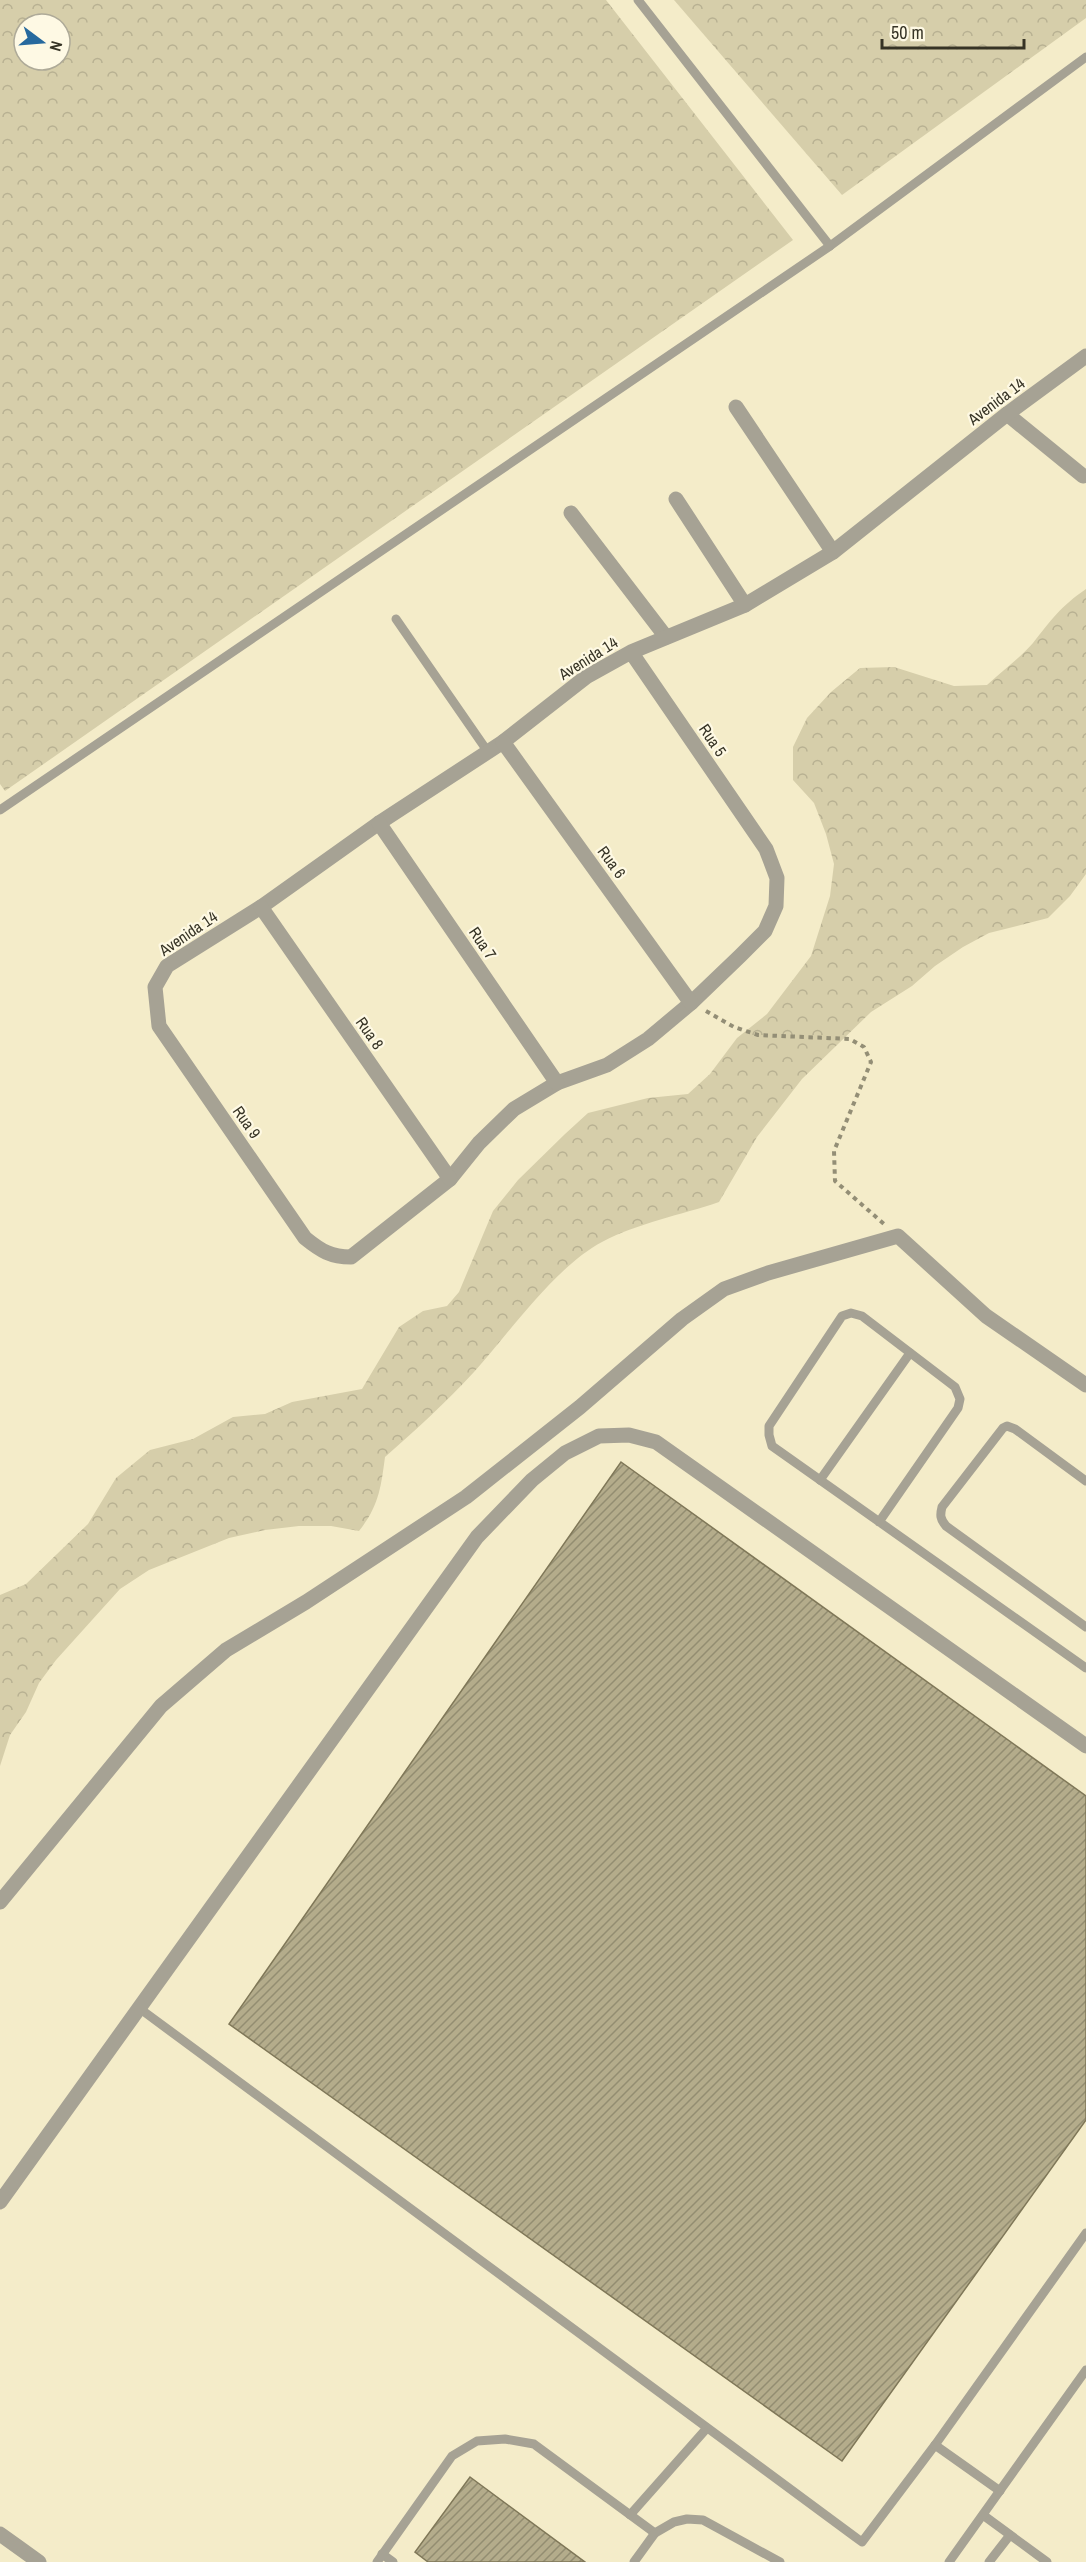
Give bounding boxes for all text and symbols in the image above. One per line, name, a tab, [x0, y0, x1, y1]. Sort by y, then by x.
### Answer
north arrow	[12, 12, 72, 72]
scale bar	[882, 12, 1024, 50]
text: 50 m	[891, 20, 924, 45]
text: N	[45, 39, 68, 54]
street label: Avenida 14	[962, 372, 1029, 430]
street label: Avenida 14	[553, 631, 622, 685]
street label: Rua 5	[694, 719, 732, 761]
street label: Rua 6	[593, 841, 631, 883]
street label: Avenida 14	[154, 905, 222, 961]
street label: Rua 7	[464, 922, 502, 964]
street label: Rua 8	[351, 1012, 389, 1054]
street label: Rua 9	[228, 1101, 266, 1143]

